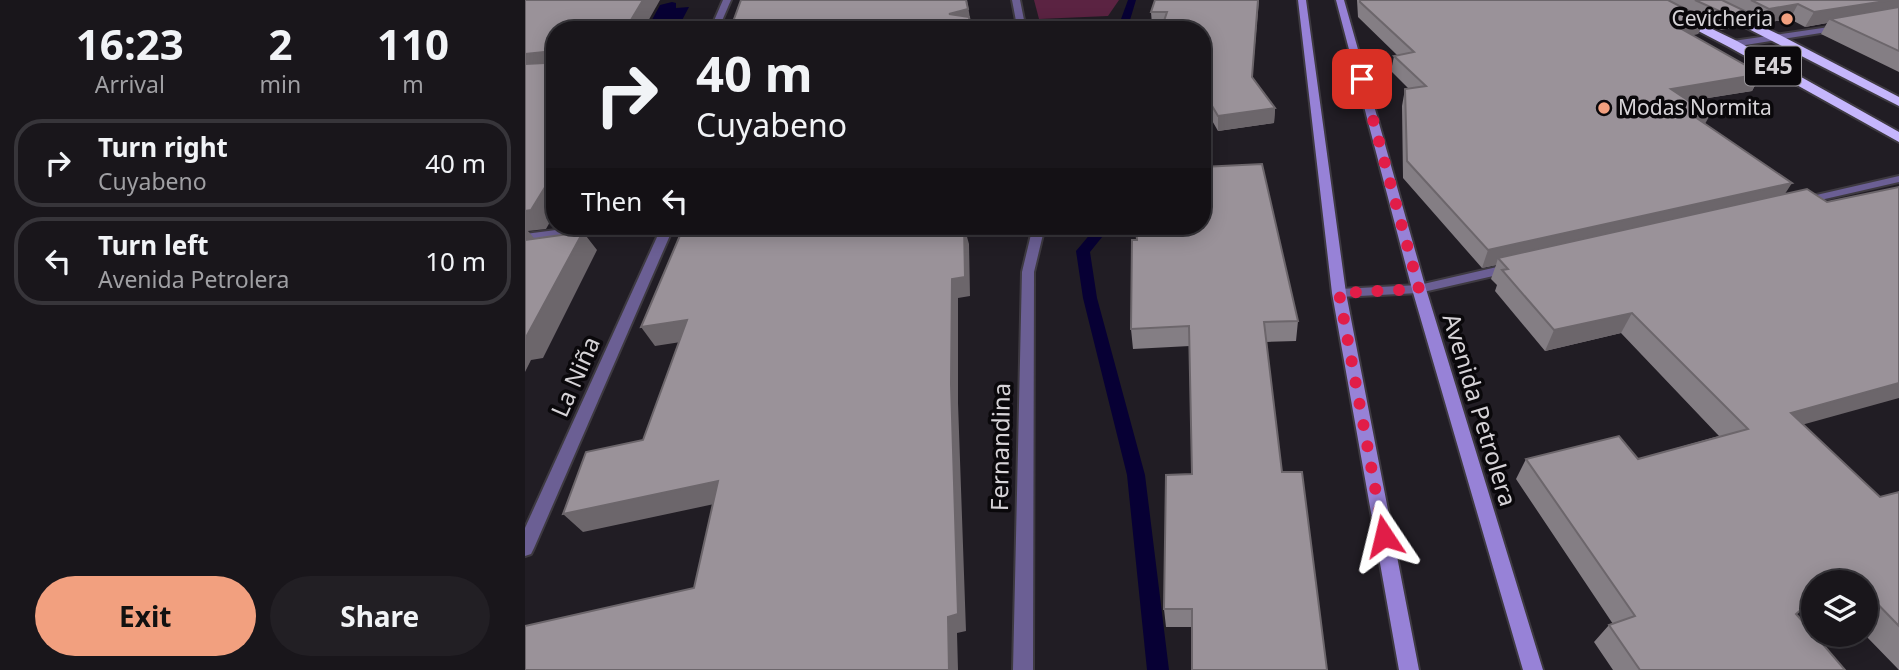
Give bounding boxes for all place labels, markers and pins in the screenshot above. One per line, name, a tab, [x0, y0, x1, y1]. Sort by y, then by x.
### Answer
place label: Cevicheria	[1671, 4, 1773, 32]
marker: Cevicheria	[1779, 11, 1795, 27]
pin	[1332, 49, 1392, 109]
place label: Modas Normita	[1618, 93, 1772, 121]
marker: Modas Normita	[1596, 100, 1612, 116]

